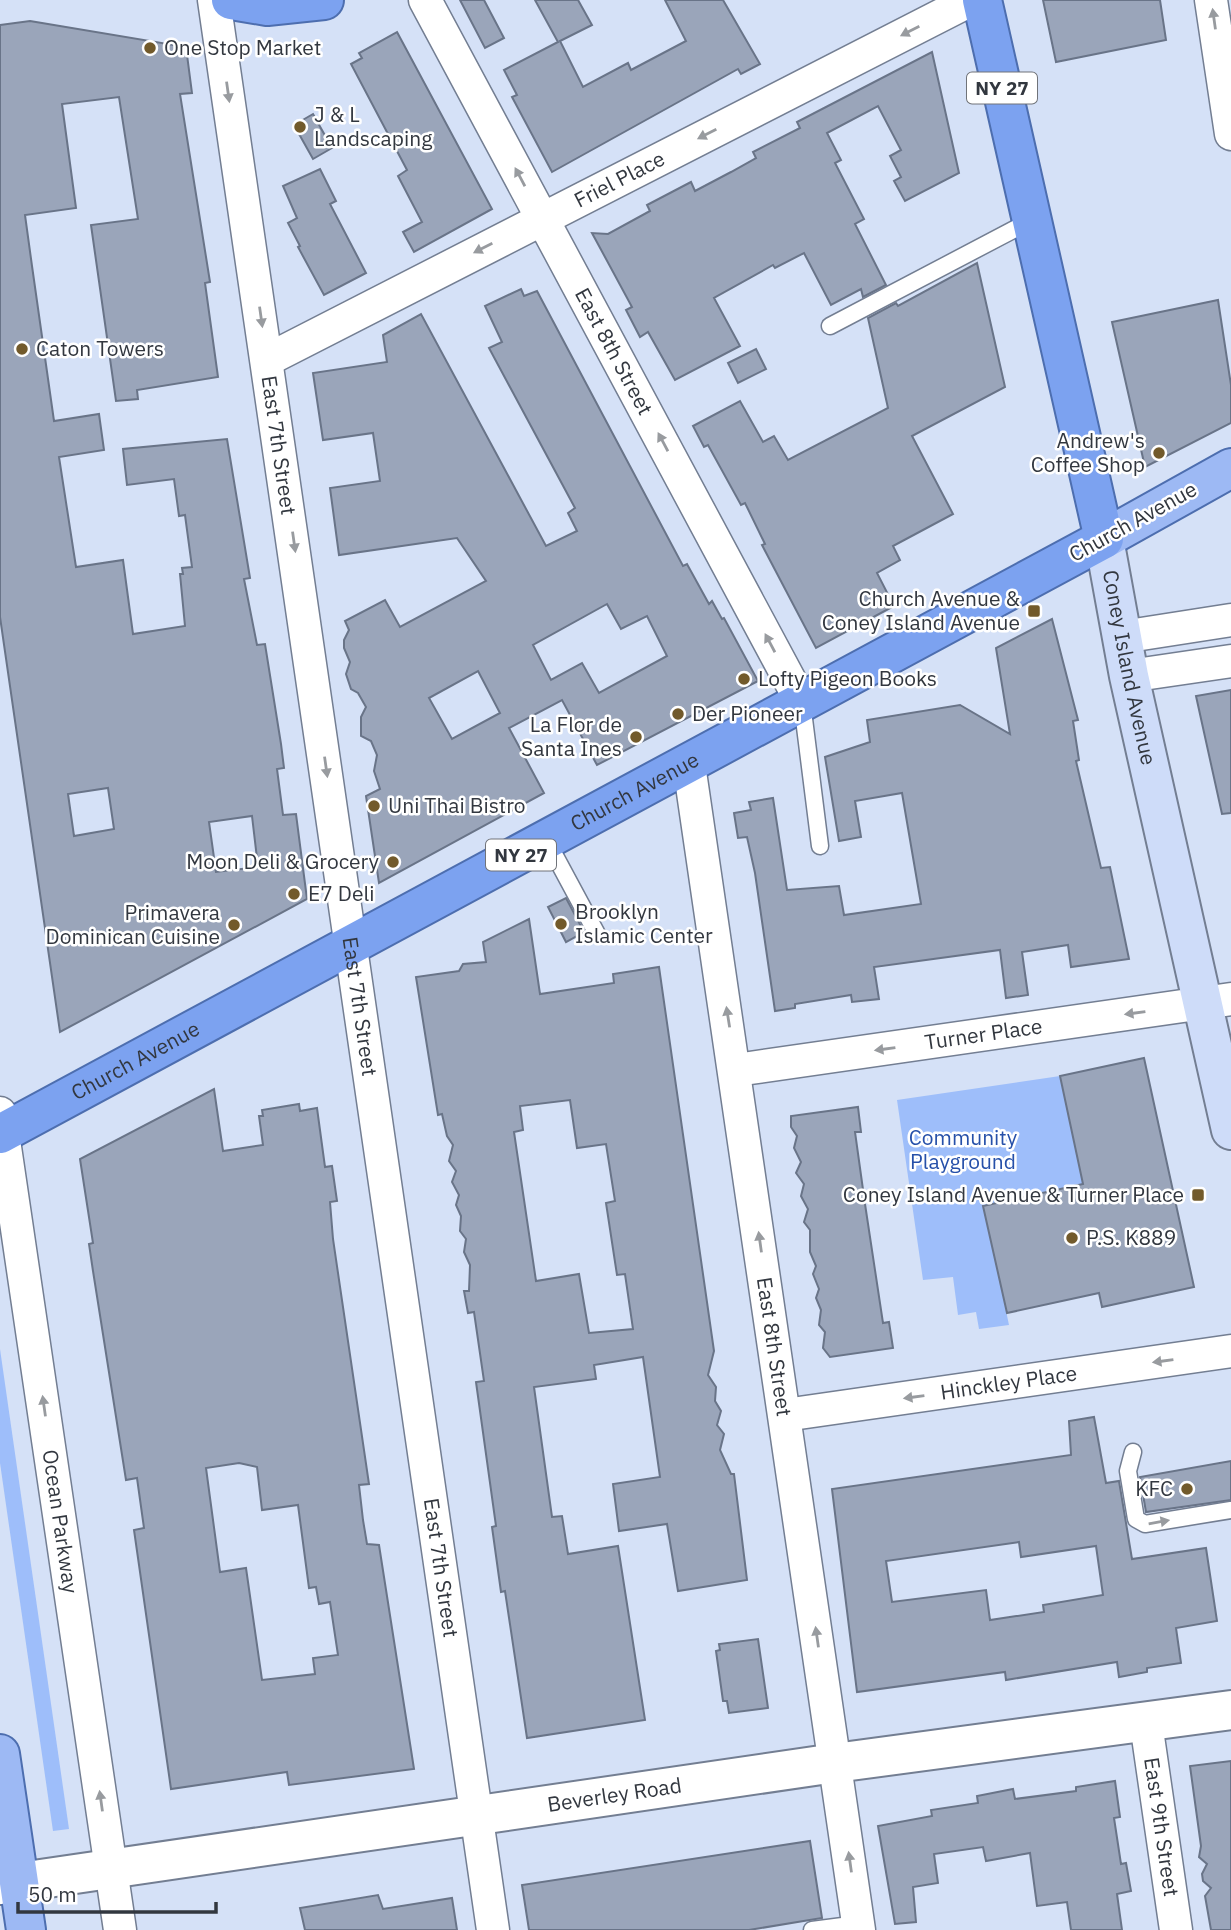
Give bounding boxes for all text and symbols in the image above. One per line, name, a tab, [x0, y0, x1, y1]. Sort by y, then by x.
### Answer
one-way arrow	[1208, 8, 1219, 30]
one-way arrow	[900, 25, 920, 36]
place label: One Stop Market	[164, 33, 321, 61]
marker: One Stop Market	[142, 40, 158, 56]
road number: NY 27	[967, 72, 1037, 104]
one-way arrow	[223, 81, 234, 103]
place label: J & L Landscaping	[314, 100, 432, 152]
marker: J & L Landscaping	[292, 119, 308, 135]
one-way arrow	[697, 128, 717, 139]
street label: Friel Place	[569, 144, 669, 214]
one-way arrow	[514, 167, 526, 187]
one-way arrow	[473, 243, 493, 254]
street label: East 8th Street	[569, 283, 660, 420]
one-way arrow	[256, 306, 267, 328]
place label: Caton Towers	[36, 334, 164, 362]
marker: Caton Towers	[14, 341, 30, 357]
street label: East 7th Street	[255, 374, 303, 517]
place label: Andrew's Coffee Shop	[1031, 426, 1145, 478]
one-way arrow	[657, 432, 669, 452]
marker: Andrew's Coffee Shop	[1151, 445, 1167, 461]
street label: Church Avenue	[1064, 474, 1201, 568]
one-way arrow	[288, 531, 299, 553]
street label: Coney Island Avenue	[1097, 568, 1164, 768]
place label: Church Avenue & Coney Island Avenue	[822, 584, 1020, 636]
marker: Church Avenue & Coney Island Avenue	[1026, 603, 1042, 619]
one-way arrow	[764, 633, 776, 653]
place label: Lofty Pigeon Books	[758, 664, 937, 692]
marker: Lofty Pigeon Books	[736, 671, 752, 687]
place label: Der Pioneer	[692, 699, 803, 727]
marker: Der Pioneer	[670, 706, 686, 722]
place label: La Flor de Santa Ines	[521, 710, 622, 762]
marker: La Flor de Santa Ines	[628, 729, 644, 745]
street label: Church Avenue	[565, 745, 703, 837]
one-way arrow	[321, 756, 332, 778]
place label: Uni Thai Bistro	[388, 791, 526, 819]
marker: Uni Thai Bistro	[366, 798, 382, 814]
road number: NY 27	[486, 840, 556, 870]
place label: Moon Deli & Grocery	[186, 847, 380, 875]
marker: Moon Deli & Grocery	[385, 854, 401, 870]
place label: E7 Deli	[308, 879, 374, 907]
marker: E7 Deli	[286, 886, 302, 902]
place label: Brooklyn Islamic Center	[575, 897, 713, 949]
place label: Primavera Dominican Cuisine	[46, 898, 220, 950]
marker: Brooklyn Islamic Center	[553, 916, 569, 932]
marker: Primavera Dominican Cuisine	[226, 917, 242, 933]
street label: East 7th Street	[337, 935, 384, 1078]
one-way arrow	[722, 1006, 733, 1028]
one-way arrow	[1124, 1008, 1146, 1019]
street label: Turner Place	[923, 1011, 1044, 1056]
street label: Church Avenue	[66, 1014, 204, 1106]
one-way arrow	[874, 1044, 896, 1055]
park label: Community Playground	[909, 1123, 1018, 1175]
place label: Coney Island Avenue & Turner Place	[843, 1180, 1184, 1208]
marker: Coney Island Avenue & Turner Place	[1190, 1187, 1206, 1203]
place label: P.S. K889	[1086, 1223, 1176, 1251]
marker: P.S. K889	[1064, 1230, 1080, 1246]
one-way arrow	[754, 1231, 765, 1253]
street label: East 8th Street	[751, 1275, 799, 1418]
one-way arrow	[1152, 1356, 1174, 1367]
street label: Hinckley Place	[938, 1358, 1079, 1406]
one-way arrow	[903, 1391, 925, 1402]
one-way arrow	[38, 1395, 49, 1417]
street label: Ocean Parkway	[37, 1448, 85, 1596]
place label: KFC	[1135, 1474, 1173, 1502]
marker: KFC	[1179, 1481, 1195, 1497]
street label: East 7th Street	[418, 1496, 466, 1639]
one-way arrow	[1148, 1516, 1170, 1527]
one-way arrow	[811, 1626, 822, 1648]
street label: East 9th Street	[1138, 1755, 1186, 1898]
street label: Beverley Road	[545, 1771, 683, 1818]
one-way arrow	[95, 1790, 106, 1812]
one-way arrow	[844, 1851, 855, 1873]
scale bar	[18, 1870, 215, 1914]
text: 50 m	[28, 1880, 77, 1908]

